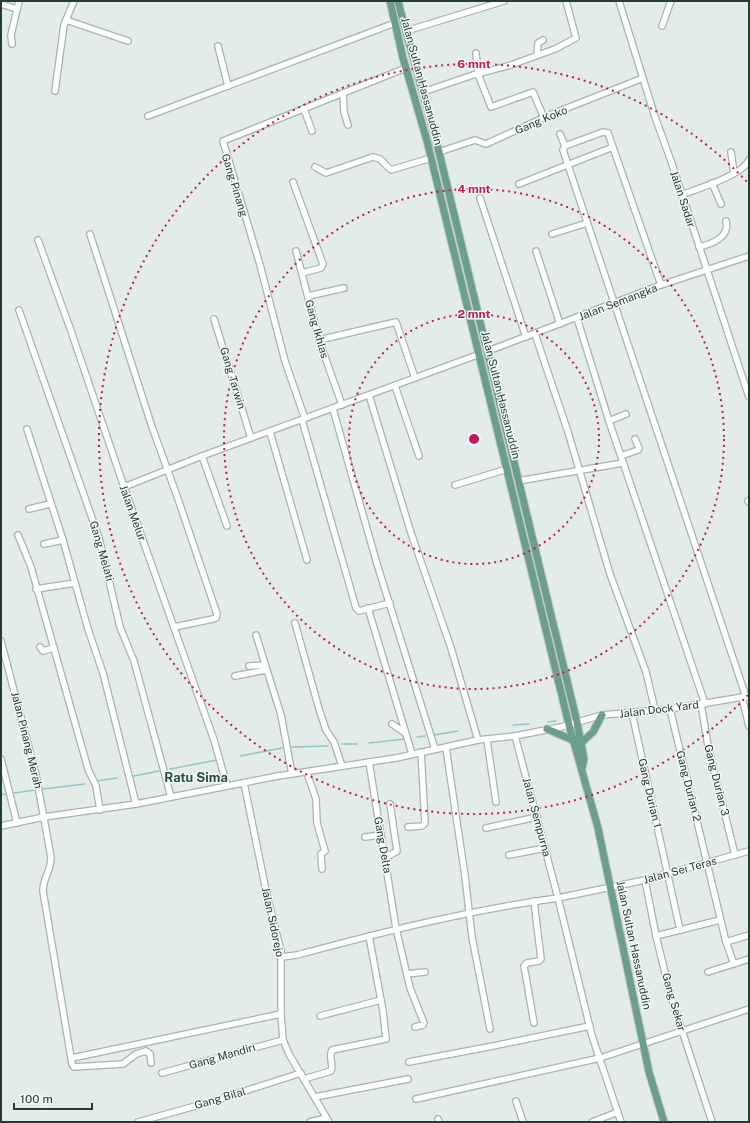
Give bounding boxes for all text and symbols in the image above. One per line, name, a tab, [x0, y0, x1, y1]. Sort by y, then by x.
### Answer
street label: Jalan Sultan Hassanuddin	[399, 16, 445, 146]
text: 6 mnt	[457, 57, 491, 71]
street label: Gang Koko	[513, 104, 569, 136]
street label: Gang Pinang	[220, 152, 250, 218]
street label: Jalan Sadar	[668, 169, 698, 229]
text: 4 mnt	[457, 182, 491, 196]
street label: Jalan Semangka	[577, 281, 659, 323]
street label: Gang Ikhlas	[303, 298, 331, 360]
text: 2 mnt	[458, 307, 490, 321]
street label: Jalan Sultan Hassanuddin	[479, 330, 523, 460]
street label: Gang Tarwin	[218, 346, 248, 410]
centre of rings	[467, 432, 481, 446]
street label: Jalan Melur	[117, 483, 149, 543]
street label: Gang Melati	[88, 520, 116, 582]
street label: Jalan Pinang Merah	[9, 690, 45, 790]
street label: Jalan Dock Yard	[618, 698, 700, 720]
street label: Gang Durian 3	[702, 743, 732, 817]
street label: Gang Durian 2	[674, 749, 704, 823]
street label: Gang Durian 1	[636, 757, 664, 829]
district label: Ratu Sima	[164, 770, 228, 785]
street label: Jalan Sempurna	[521, 776, 553, 858]
street label: Gang Delta	[372, 816, 394, 874]
street label: Jalan Sei Teras	[642, 854, 718, 886]
street label: Jalan Sultan Hassanuddin	[614, 879, 654, 1011]
street label: Jalan Sidorejo	[260, 886, 286, 958]
street label: Gang Sekar	[660, 971, 688, 1033]
street label: Gang Mandiri	[187, 1041, 257, 1071]
scale bar	[14, 1085, 92, 1111]
street label: Gang Bilal	[193, 1085, 247, 1111]
text: 100 m	[20, 1092, 53, 1106]

